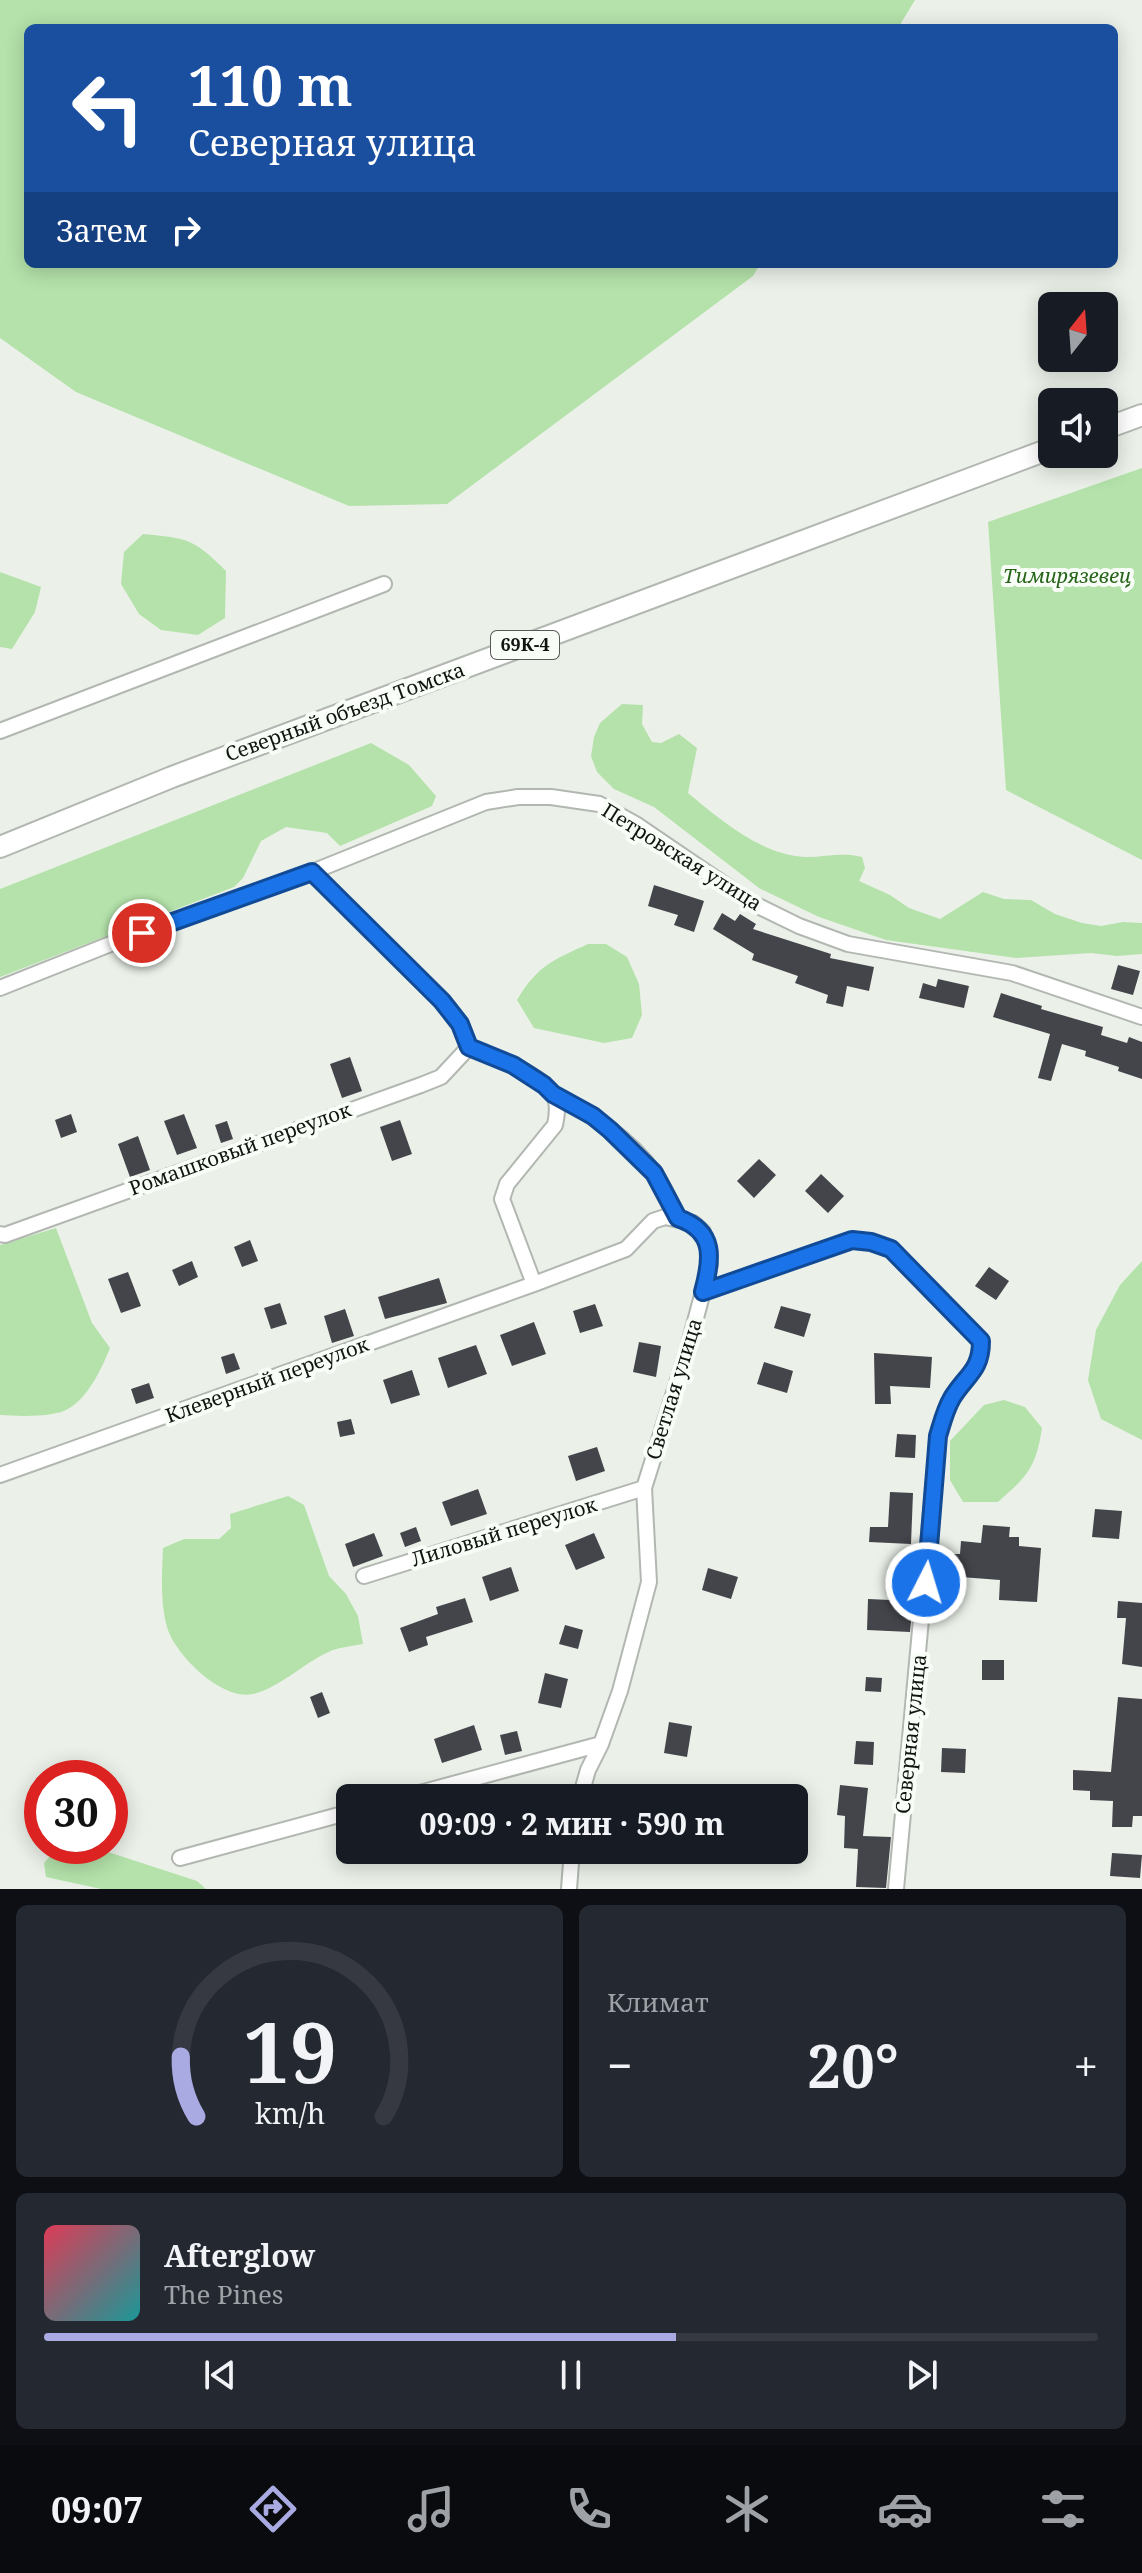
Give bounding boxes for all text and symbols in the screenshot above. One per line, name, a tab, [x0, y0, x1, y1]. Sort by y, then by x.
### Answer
text: 110 m	[188, 46, 353, 122]
icon: left	[56, 56, 160, 160]
text: Северная улица	[188, 118, 477, 167]
icon: right	[164, 208, 208, 252]
text: Затем	[56, 210, 148, 251]
north arrow	[1038, 292, 1118, 372]
map controls	[1038, 292, 1118, 468]
button: sound	[1038, 388, 1118, 468]
park label: Тимирязевец	[1003, 562, 1131, 589]
road number: 69К-4	[491, 631, 559, 659]
street label: Северный объезд Томска	[221, 656, 468, 767]
street label: Петровская улица	[597, 796, 767, 917]
pin	[108, 899, 176, 967]
icon: arrive	[120, 911, 164, 955]
street label: Ромашковый переулок	[125, 1096, 355, 1201]
street label: Светлая улица	[639, 1315, 708, 1463]
street label: Клеверный переулок	[161, 1330, 372, 1429]
street label: Лиловый переулок	[408, 1490, 600, 1573]
position arrow	[884, 1541, 968, 1625]
street label: Северная улица	[889, 1653, 932, 1815]
speed limit sign: 30	[24, 1760, 128, 1864]
text: 09:09 · 2 мин · 590 m	[420, 1803, 724, 1844]
text: Климат	[607, 1984, 709, 2020]
text: 19	[242, 1994, 337, 2107]
text: 20°	[807, 2024, 899, 2106]
text: −	[607, 2035, 632, 2095]
text: +	[1073, 2035, 1098, 2095]
text: km/h	[254, 2093, 325, 2132]
text: Afterglow	[164, 2235, 315, 2276]
text: The Pines	[164, 2276, 284, 2312]
icon: previous	[198, 2353, 242, 2397]
icon: pause	[549, 2353, 593, 2397]
icon: next	[900, 2353, 944, 2397]
icon: directions	[245, 2481, 301, 2537]
icon: music	[403, 2481, 459, 2537]
icon: phone	[561, 2481, 617, 2537]
icon: climate	[719, 2481, 775, 2537]
icon: car	[877, 2481, 933, 2537]
icon: filters	[1035, 2481, 1091, 2537]
text: 09:07	[51, 2485, 143, 2534]

